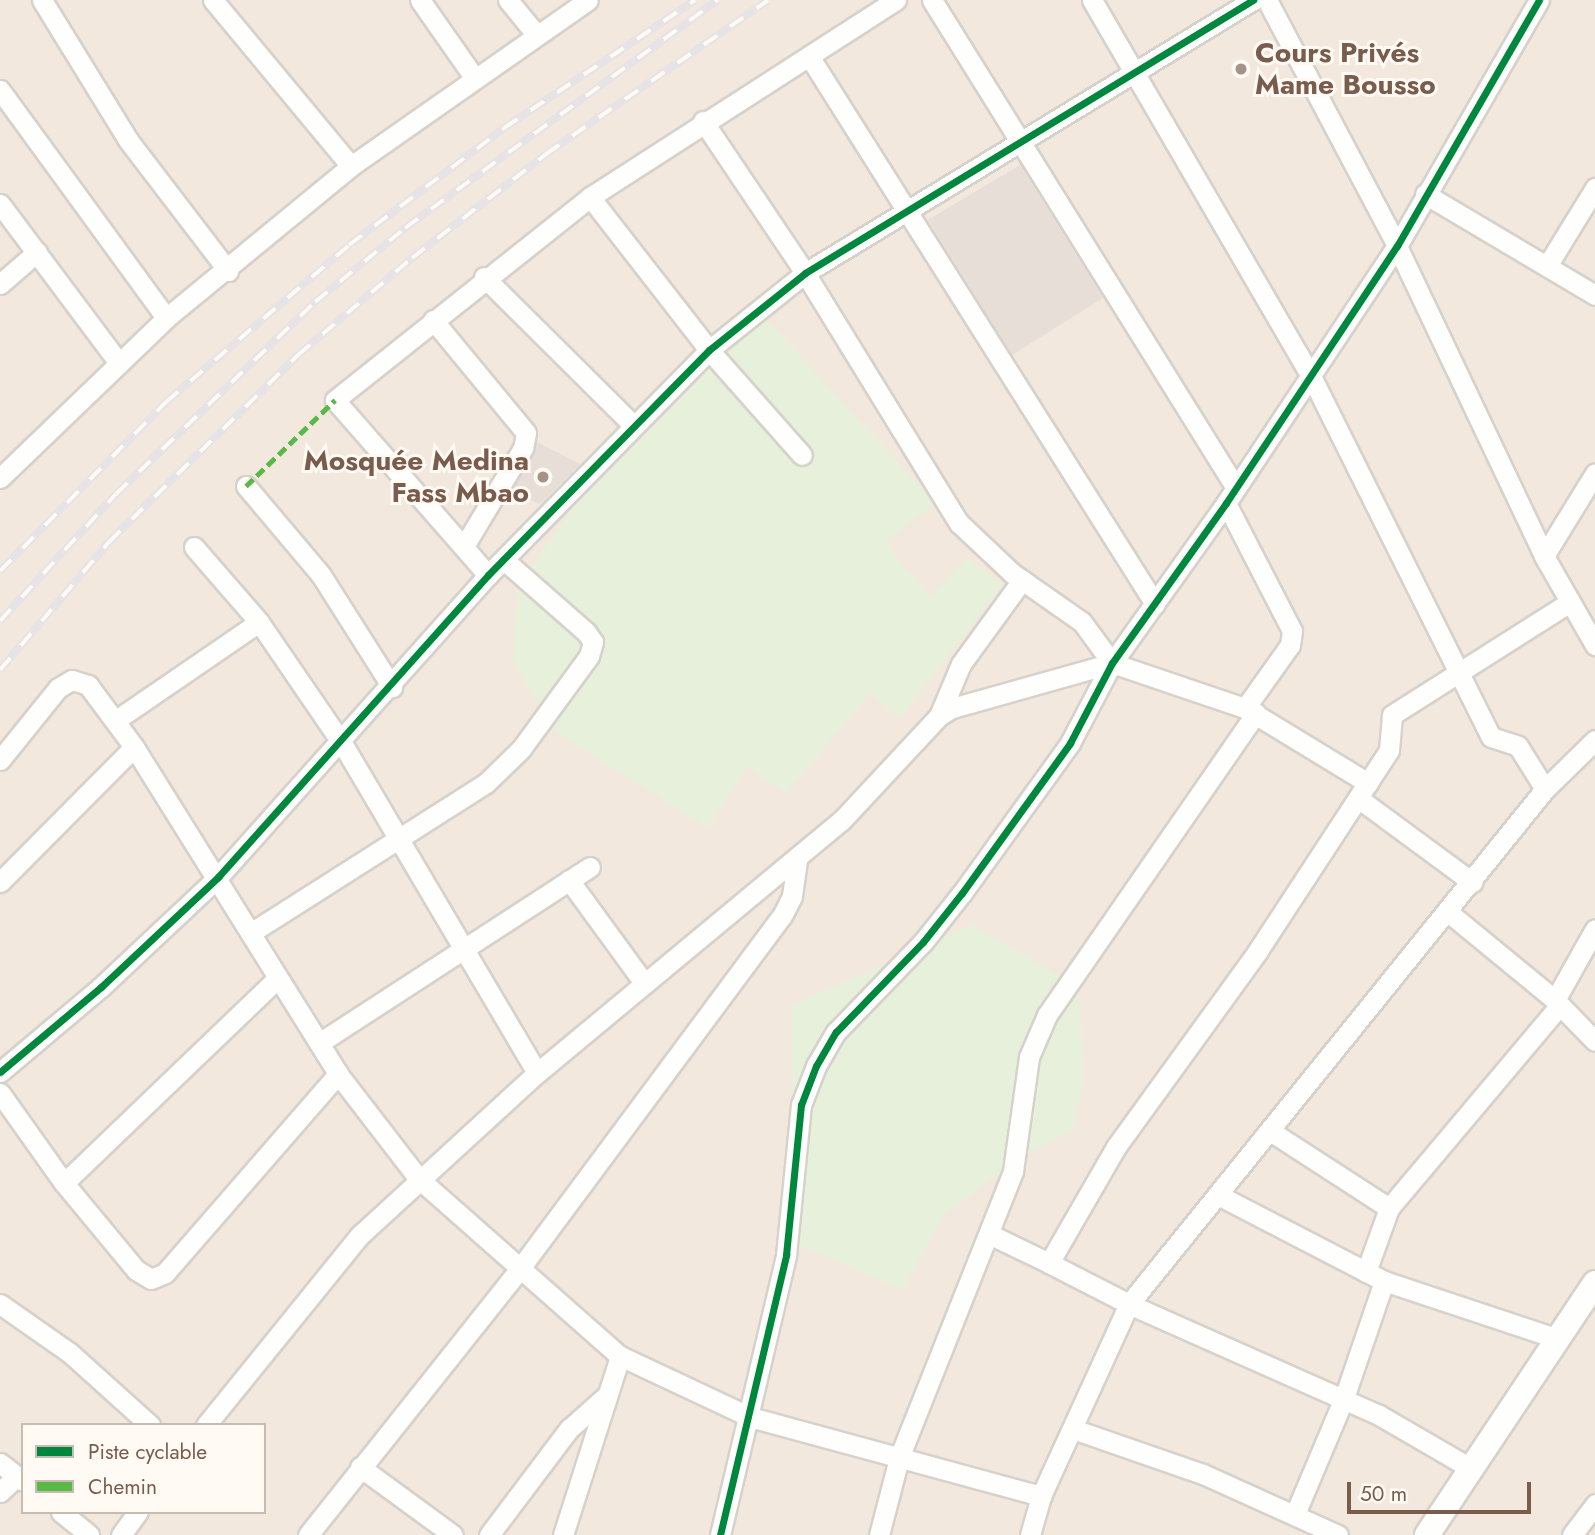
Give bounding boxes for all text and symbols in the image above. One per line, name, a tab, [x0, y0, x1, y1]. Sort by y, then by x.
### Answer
place label: Cours Privés Mame Bousso	[1255, 36, 1436, 102]
marker: Cours Privés Mame Bousso	[1233, 61, 1249, 77]
place label: Mosquée Medina Fass Mbao	[304, 444, 529, 510]
marker: Mosquée Medina Fass Mbao	[535, 469, 551, 485]
legend	[21, 1423, 266, 1514]
text: Piste cyclable	[88, 1437, 207, 1467]
scale bar	[1350, 1468, 1534, 1512]
text: Chemin	[88, 1472, 157, 1502]
text: 50 m	[1360, 1479, 1407, 1509]

